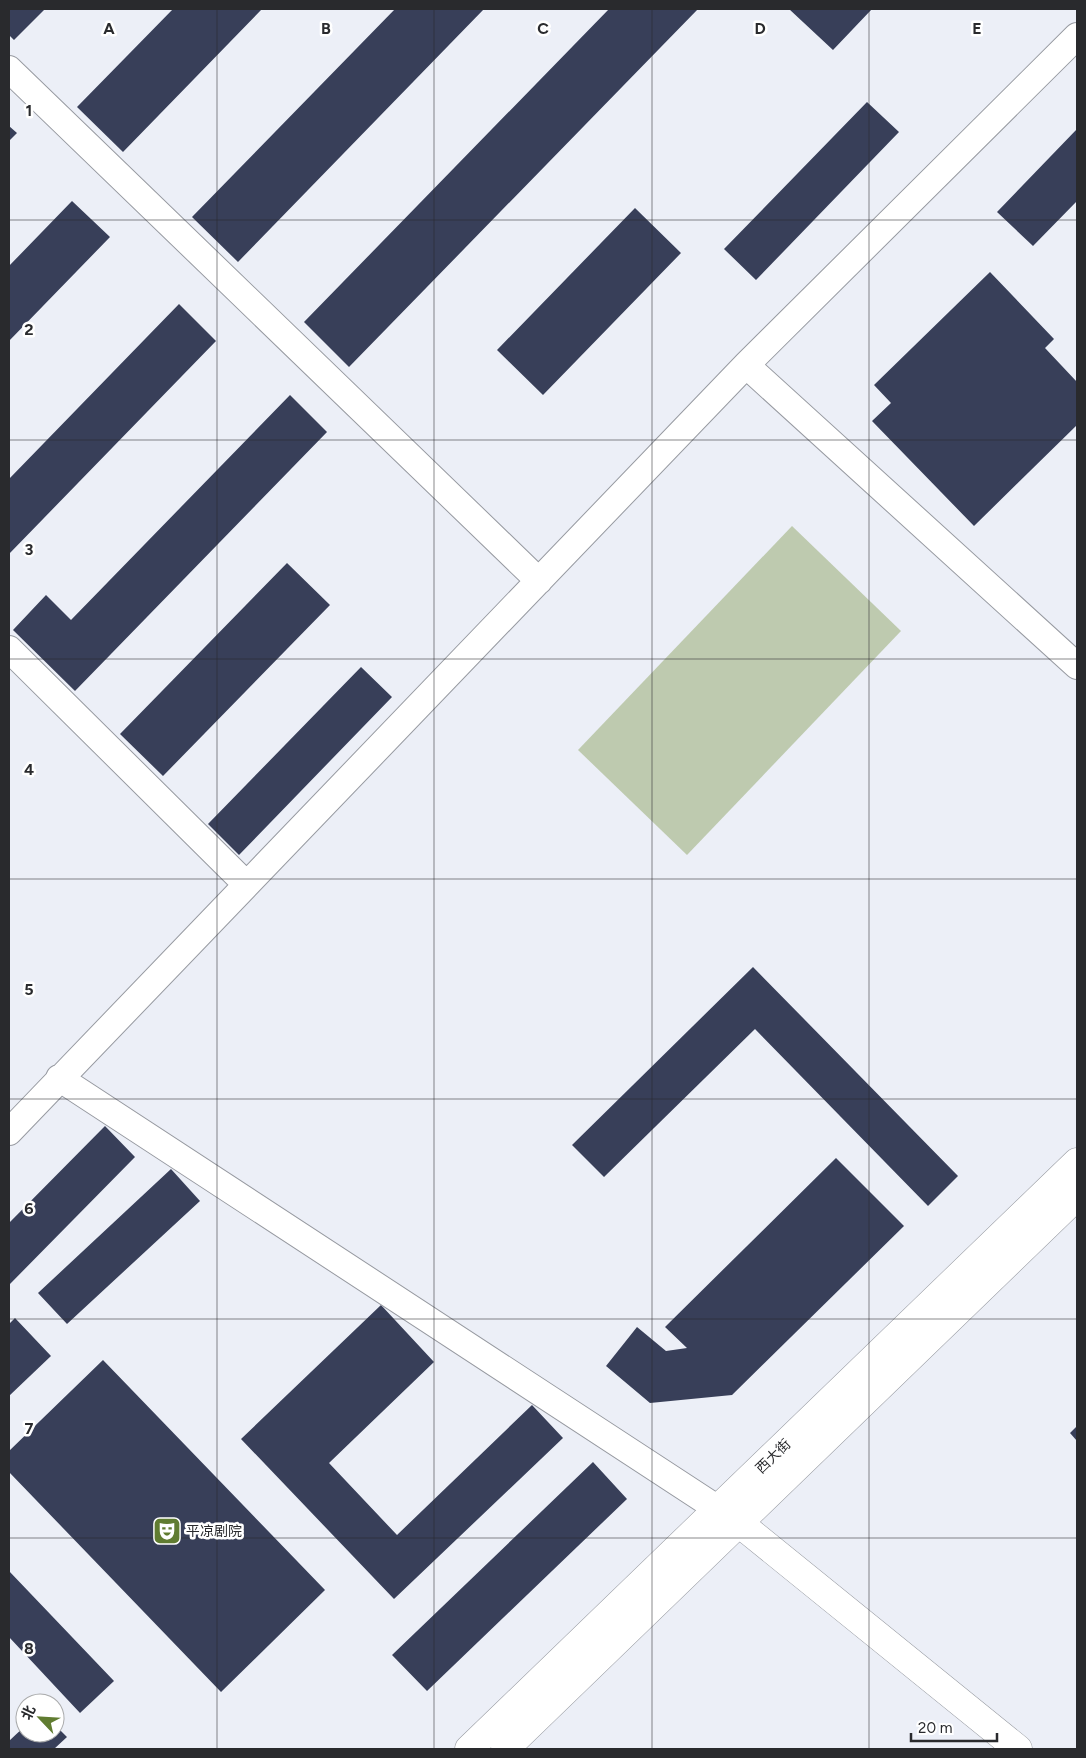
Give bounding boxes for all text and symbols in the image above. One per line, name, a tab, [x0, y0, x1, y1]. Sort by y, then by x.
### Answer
text: A	[103, 19, 115, 38]
text: B	[321, 19, 331, 38]
text: C	[537, 19, 549, 38]
text: D	[754, 19, 766, 38]
text: E	[972, 19, 982, 38]
text: 1	[26, 101, 32, 120]
text: 2	[24, 320, 34, 339]
text: 3	[25, 540, 34, 559]
text: 4	[24, 760, 34, 779]
text: 5	[24, 980, 34, 999]
text: 6	[24, 1199, 34, 1218]
text: 7	[25, 1419, 34, 1438]
street label: 西大街	[752, 1436, 794, 1477]
theatre icon: 平凉剧院	[152, 1516, 182, 1546]
place label: 平凉剧院	[186, 1523, 242, 1540]
text: 8	[24, 1639, 34, 1658]
north arrow	[15, 1693, 65, 1743]
text: 北	[18, 1703, 39, 1723]
scale bar	[911, 1710, 997, 1742]
text: 20 m	[918, 1719, 952, 1737]

